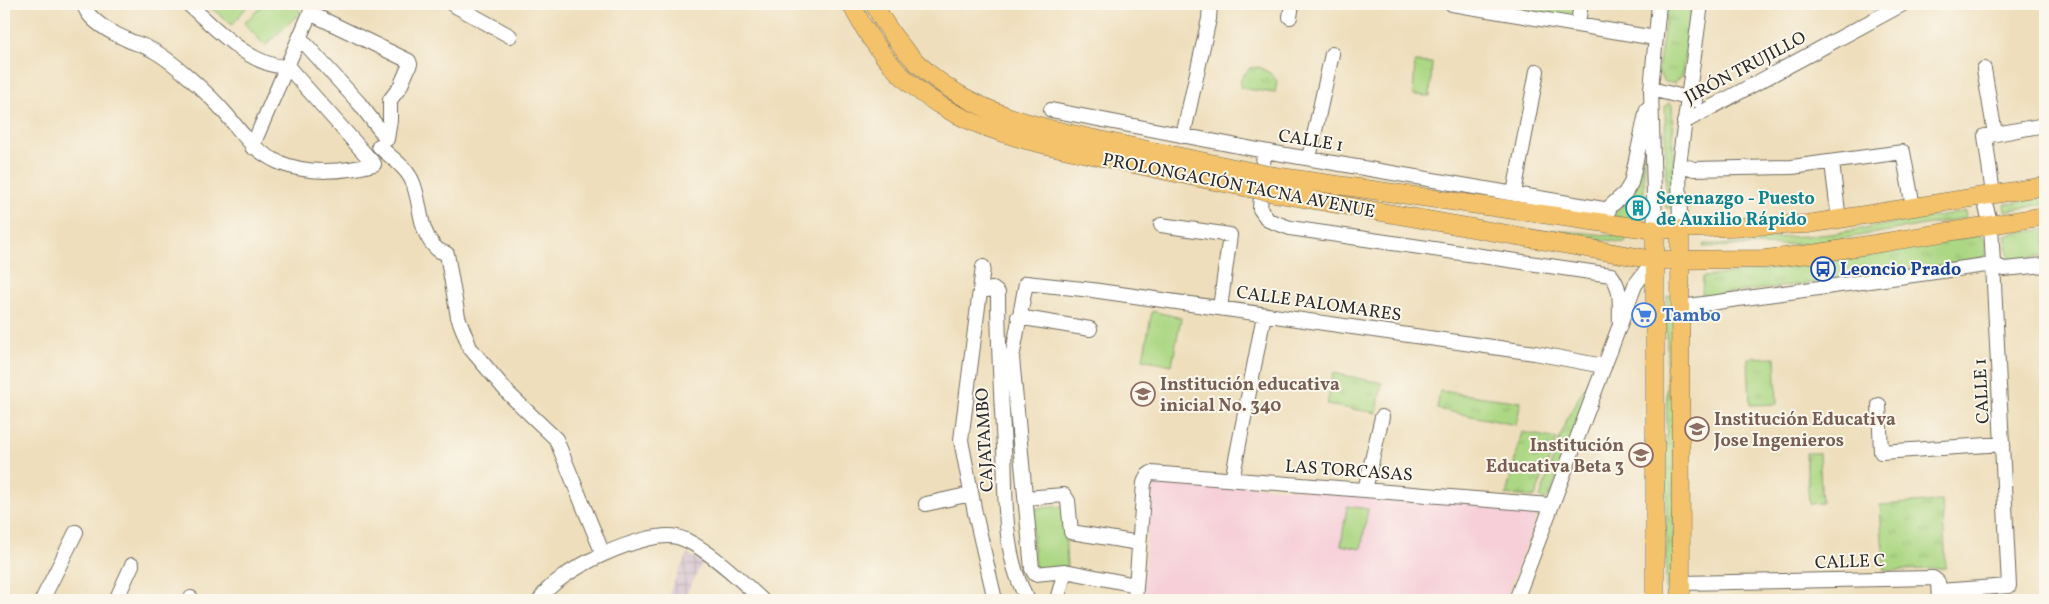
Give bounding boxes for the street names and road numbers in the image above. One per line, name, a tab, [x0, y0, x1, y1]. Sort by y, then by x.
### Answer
street label: JIRÓN TRUJILLO	[1681, 26, 1811, 111]
street label: CALLE 1	[1276, 124, 1345, 159]
street label: PROLONGACIÓN TACNA AVENUE	[1100, 148, 1377, 225]
street label: CALLE PALOMARES	[1235, 281, 1403, 328]
street label: CALLE 1	[1968, 357, 1997, 424]
street label: CAJATAMBO	[970, 387, 1001, 493]
street label: LAS TORCASAS	[1284, 455, 1414, 488]
street label: CALLE C	[1814, 549, 1886, 576]

